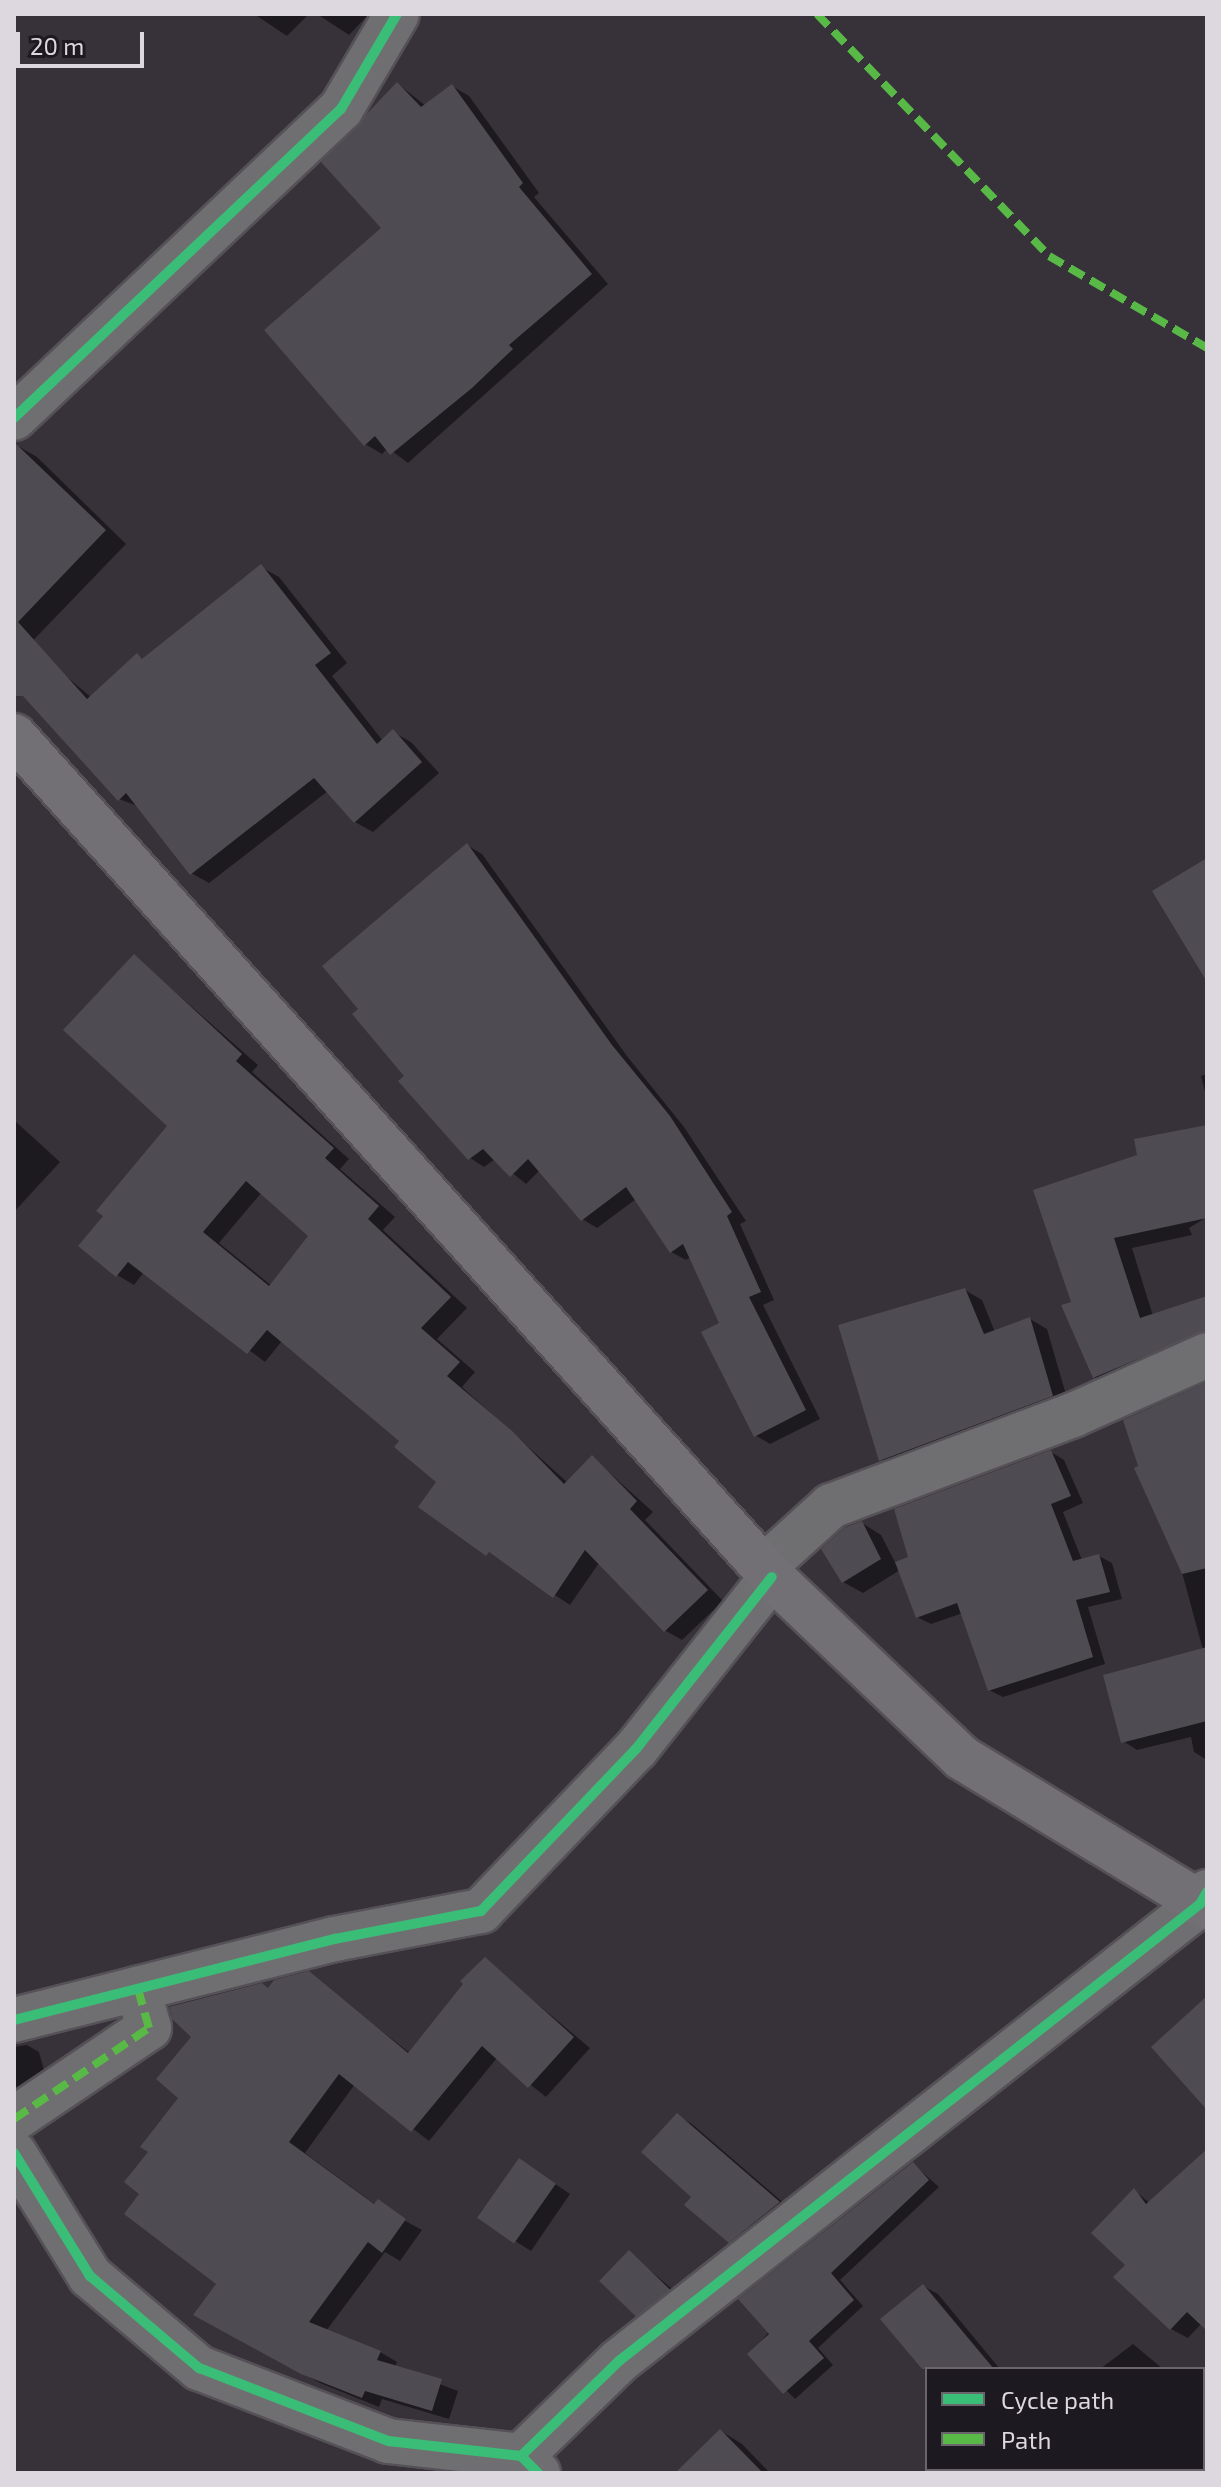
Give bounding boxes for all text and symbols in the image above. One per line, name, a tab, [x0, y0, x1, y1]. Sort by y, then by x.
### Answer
scale bar	[20, 16, 148, 66]
text: 20 m	[30, 31, 84, 60]
legend	[925, 2367, 1205, 2471]
text: Cycle path	[1001, 2385, 1114, 2414]
text: Path	[1001, 2425, 1051, 2454]

